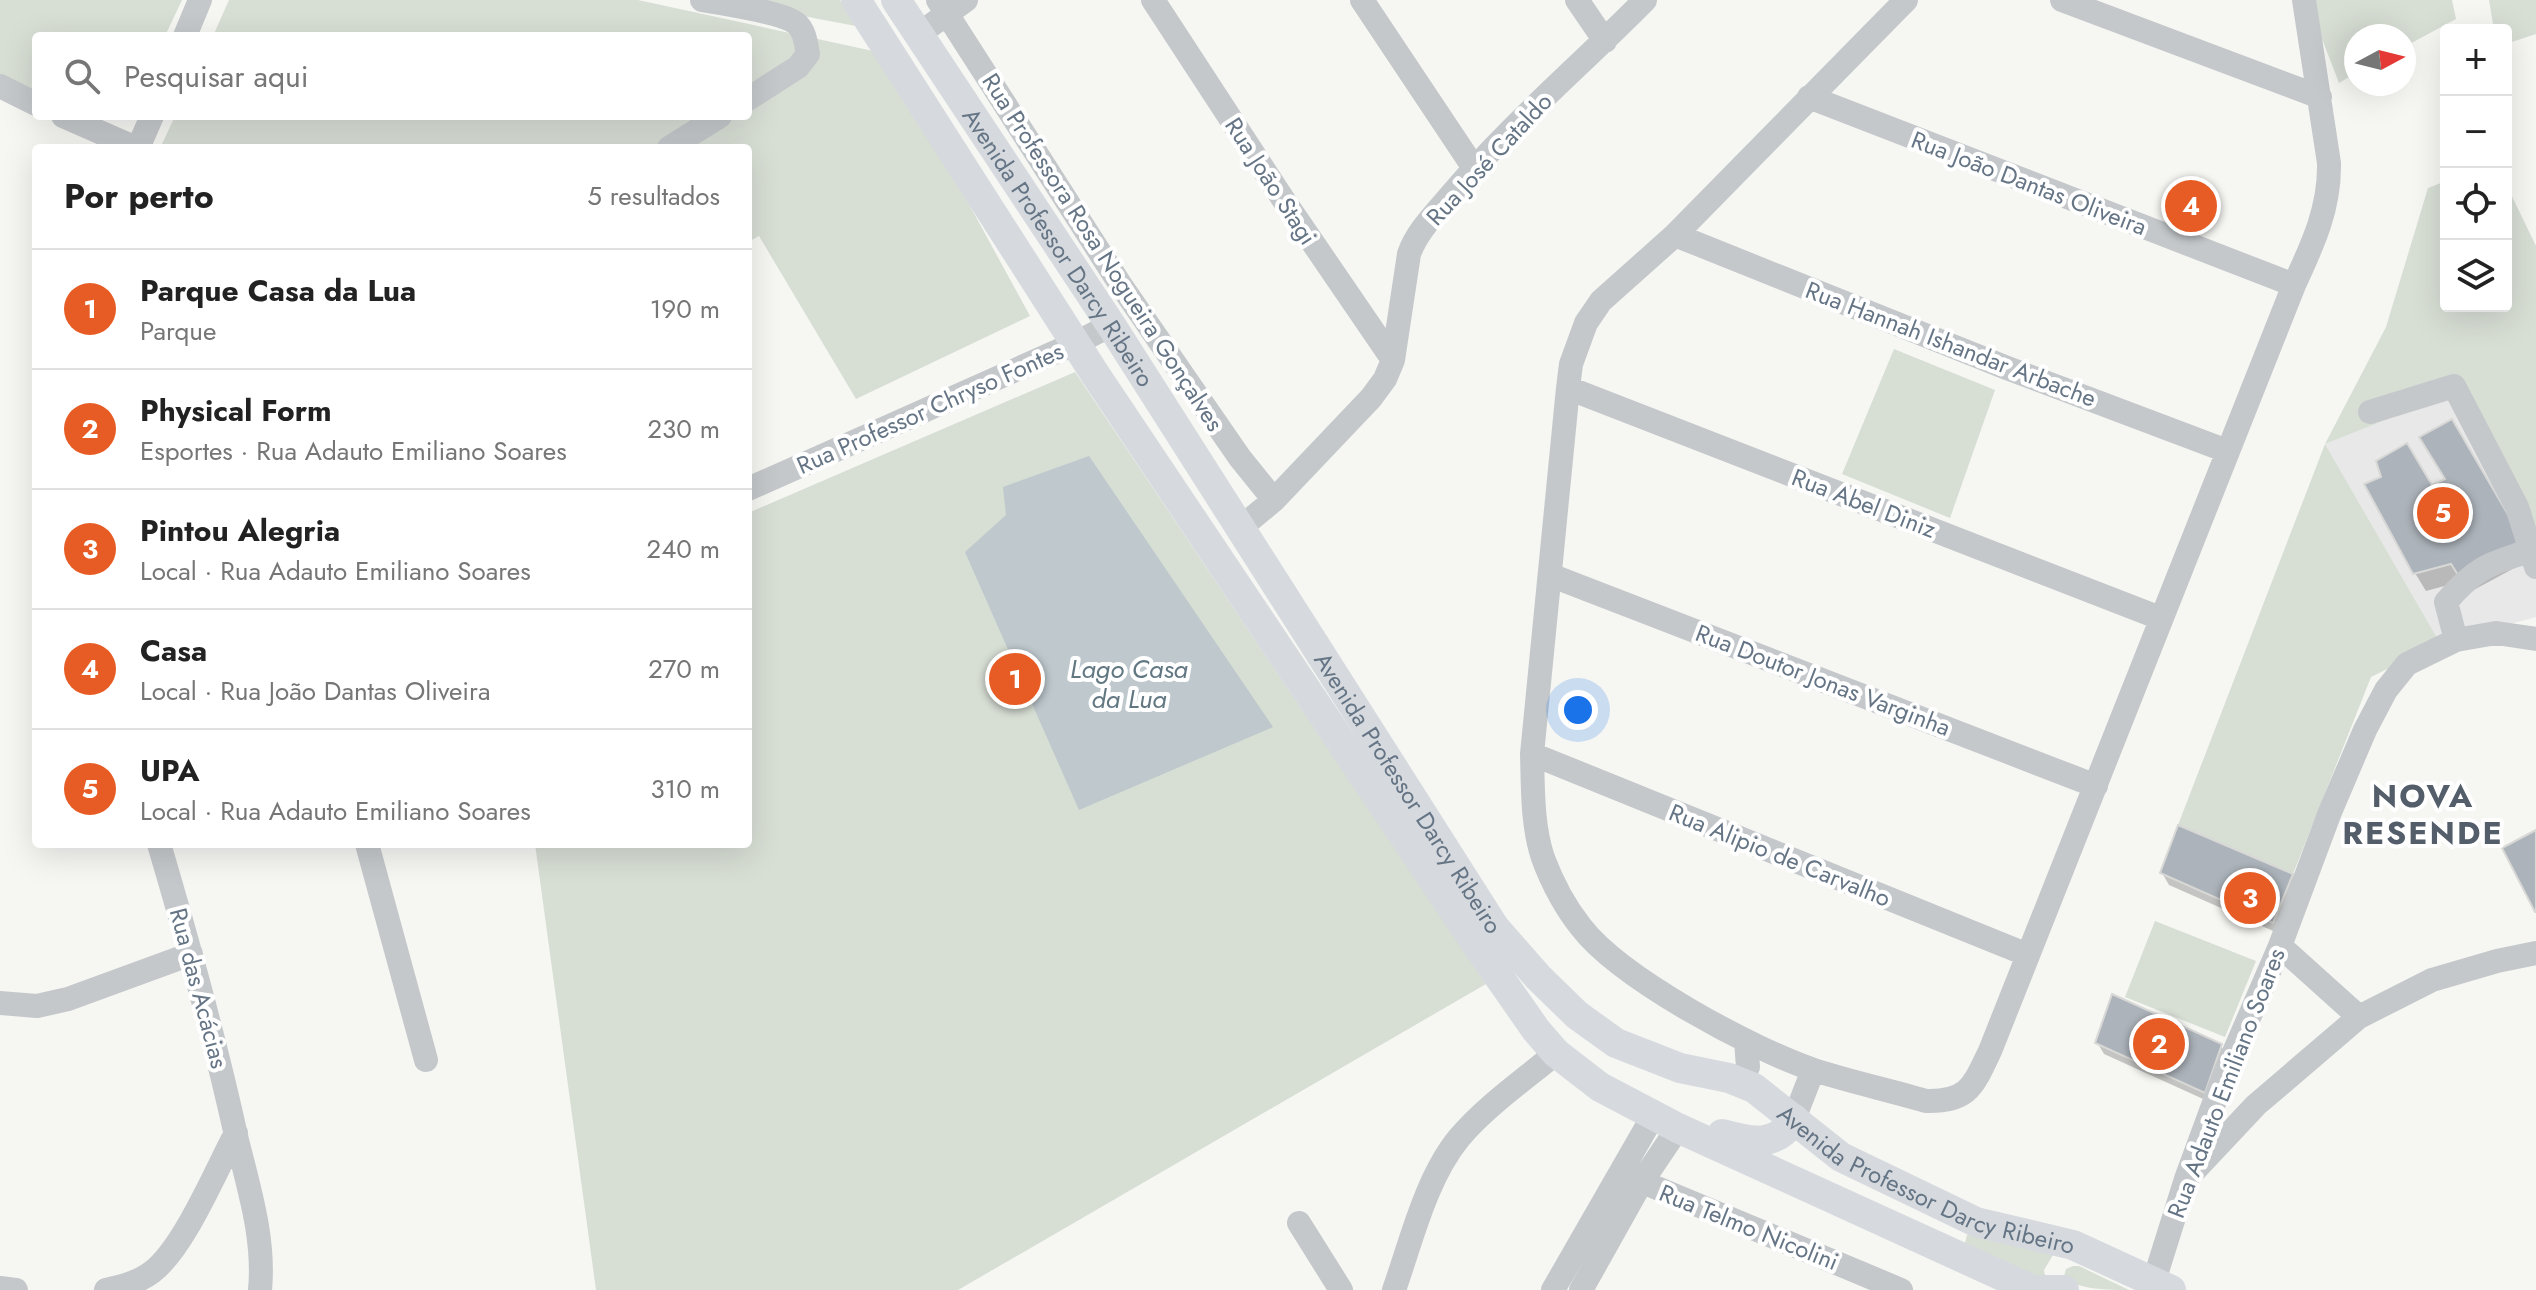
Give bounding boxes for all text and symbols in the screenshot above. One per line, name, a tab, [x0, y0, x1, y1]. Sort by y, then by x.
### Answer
north arrow	[2344, 24, 2416, 96]
map controls	[2440, 24, 2512, 312]
button: +	[2440, 24, 2512, 96]
search box	[32, 32, 752, 120]
icon: search	[60, 54, 104, 98]
text: Pesquisar aqui	[124, 55, 309, 98]
street label: Rua Professora Rosa Nogueira Gonçalves	[974, 66, 1232, 438]
street label: Rua José Cataldo	[1418, 85, 1560, 233]
button: −	[2440, 96, 2512, 168]
street label: Avenida Professor Darcy Ribeiro	[954, 101, 1163, 393]
street label: Rua João Stagi	[1217, 110, 1325, 252]
street label: Rua João Dantas Oliveira	[1906, 122, 2152, 244]
button: locate	[2440, 168, 2512, 240]
text: Por perto	[64, 172, 214, 221]
pin: 4	[2165, 176, 2217, 236]
text: 5 resultados	[587, 177, 720, 215]
button: layers	[2440, 240, 2512, 312]
text: Parque Casa da Lua	[140, 269, 416, 312]
street label: Rua Hannah Ishandar Arbache	[1801, 272, 2101, 416]
text: 1	[83, 290, 97, 328]
text: 190 m	[650, 290, 720, 328]
text: Parque	[140, 312, 216, 350]
street label: Rua Professor Chryso Fontes	[791, 333, 1069, 483]
text: Physical Form	[140, 389, 332, 432]
text: 2	[81, 410, 99, 448]
text: 230 m	[647, 410, 720, 448]
text: Esportes · Rua Adauto Emiliano Soares	[140, 432, 567, 470]
street label: Rua Abel Diniz	[1787, 459, 1941, 547]
pin: 5	[2417, 483, 2469, 543]
text: Pintou Alegria	[140, 509, 340, 552]
text: 3	[82, 530, 98, 568]
text: 240 m	[646, 530, 720, 568]
text: Local · Rua Adauto Emiliano Soares	[140, 552, 531, 590]
street label: Rua Doutor Jonas Varginha	[1690, 615, 1956, 745]
text: Casa	[140, 629, 207, 672]
street label: Avenida Professor Darcy Ribeiro	[1306, 645, 1511, 940]
pin: 1	[989, 649, 1041, 709]
text: 4	[81, 650, 99, 688]
text: 270 m	[648, 650, 720, 688]
water label: Lago Casa da Lua	[1070, 650, 1189, 718]
text: Local · Rua João Dantas Oliveira	[140, 672, 491, 710]
your location	[1558, 690, 1598, 730]
text: UPA	[140, 749, 200, 792]
text: 5	[82, 770, 98, 808]
text: 310 m	[650, 770, 720, 808]
district label: NOVA RESENDE	[2342, 773, 2504, 856]
text: Local · Rua Adauto Emiliano Soares	[140, 792, 531, 830]
street label: Rua Alipio de Carvalho	[1664, 795, 1896, 915]
pin: 3	[2224, 868, 2276, 928]
street label: Rua das Acácias	[161, 904, 237, 1072]
street label: Rua Adauto Emiliano Soares	[2158, 943, 2294, 1223]
pin: 2	[2133, 1014, 2185, 1074]
street label: Avenida Professor Darcy Ribeiro	[1770, 1096, 2078, 1262]
street label: Rua Telmo Nicolini	[1654, 1175, 1844, 1279]

